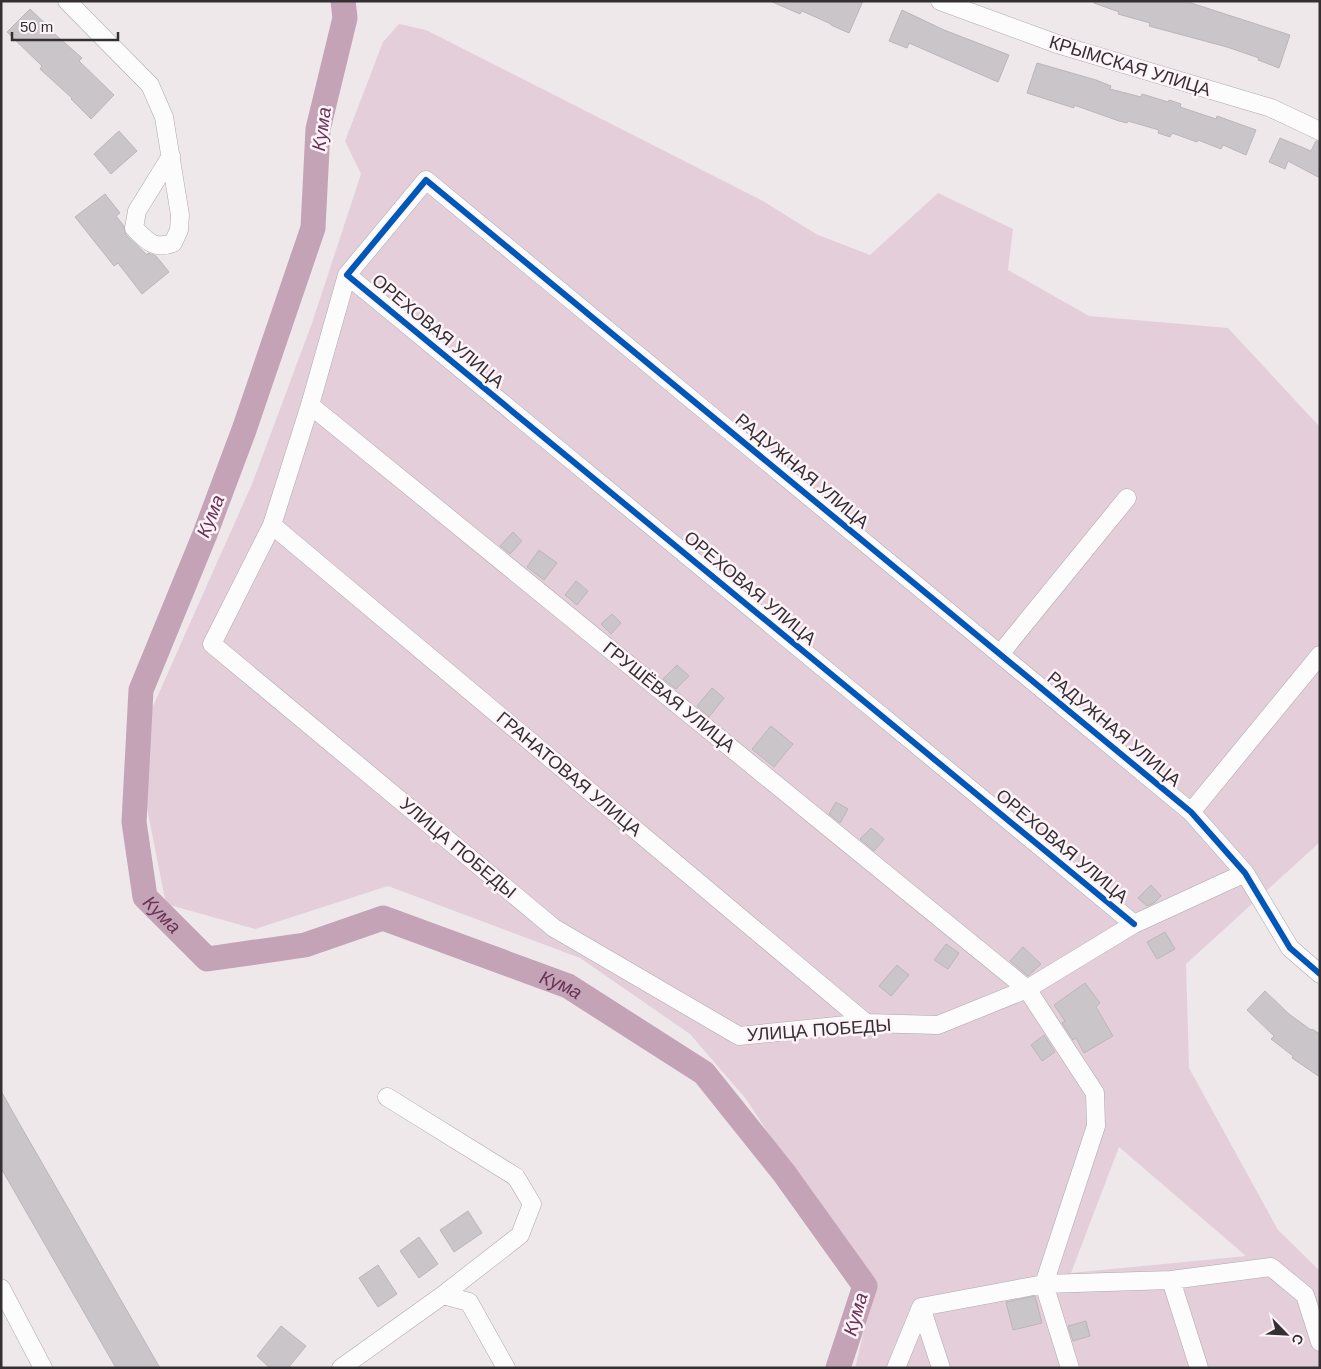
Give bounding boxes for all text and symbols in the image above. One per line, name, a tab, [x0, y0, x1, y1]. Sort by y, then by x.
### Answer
scale bar	[12, 10, 119, 42]
text: 50 m	[20, 18, 53, 35]
street label: КРЫМСКАЯ УЛИЦА	[1047, 32, 1213, 100]
water label: Кума	[308, 106, 335, 152]
street label: ОРЕХОВАЯ УЛИЦА	[368, 270, 508, 392]
street label: РАДУЖНАЯ УЛИЦА	[731, 409, 873, 533]
water label: Кума	[192, 492, 228, 541]
street label: ОРЕХОВАЯ УЛИЦА	[680, 527, 820, 649]
street label: ГРУШЁВАЯ УЛИЦА	[599, 638, 739, 756]
street label: РАДУЖНАЯ УЛИЦА	[1043, 667, 1185, 791]
street label: ГРАНАТОВАЯ УЛИЦА	[493, 708, 645, 840]
street label: ОРЕХОВАЯ УЛИЦА	[992, 785, 1132, 907]
street label: УЛИЦА ПОБЕДЫ	[396, 794, 520, 902]
water label: Кума	[139, 892, 185, 938]
water label: Кума	[537, 967, 586, 1003]
street label: УЛИЦА ПОБЕДЫ	[746, 1015, 892, 1045]
water label: Кума	[839, 1290, 872, 1338]
north arrow	[1261, 1309, 1311, 1359]
text: С	[1289, 1331, 1307, 1347]

